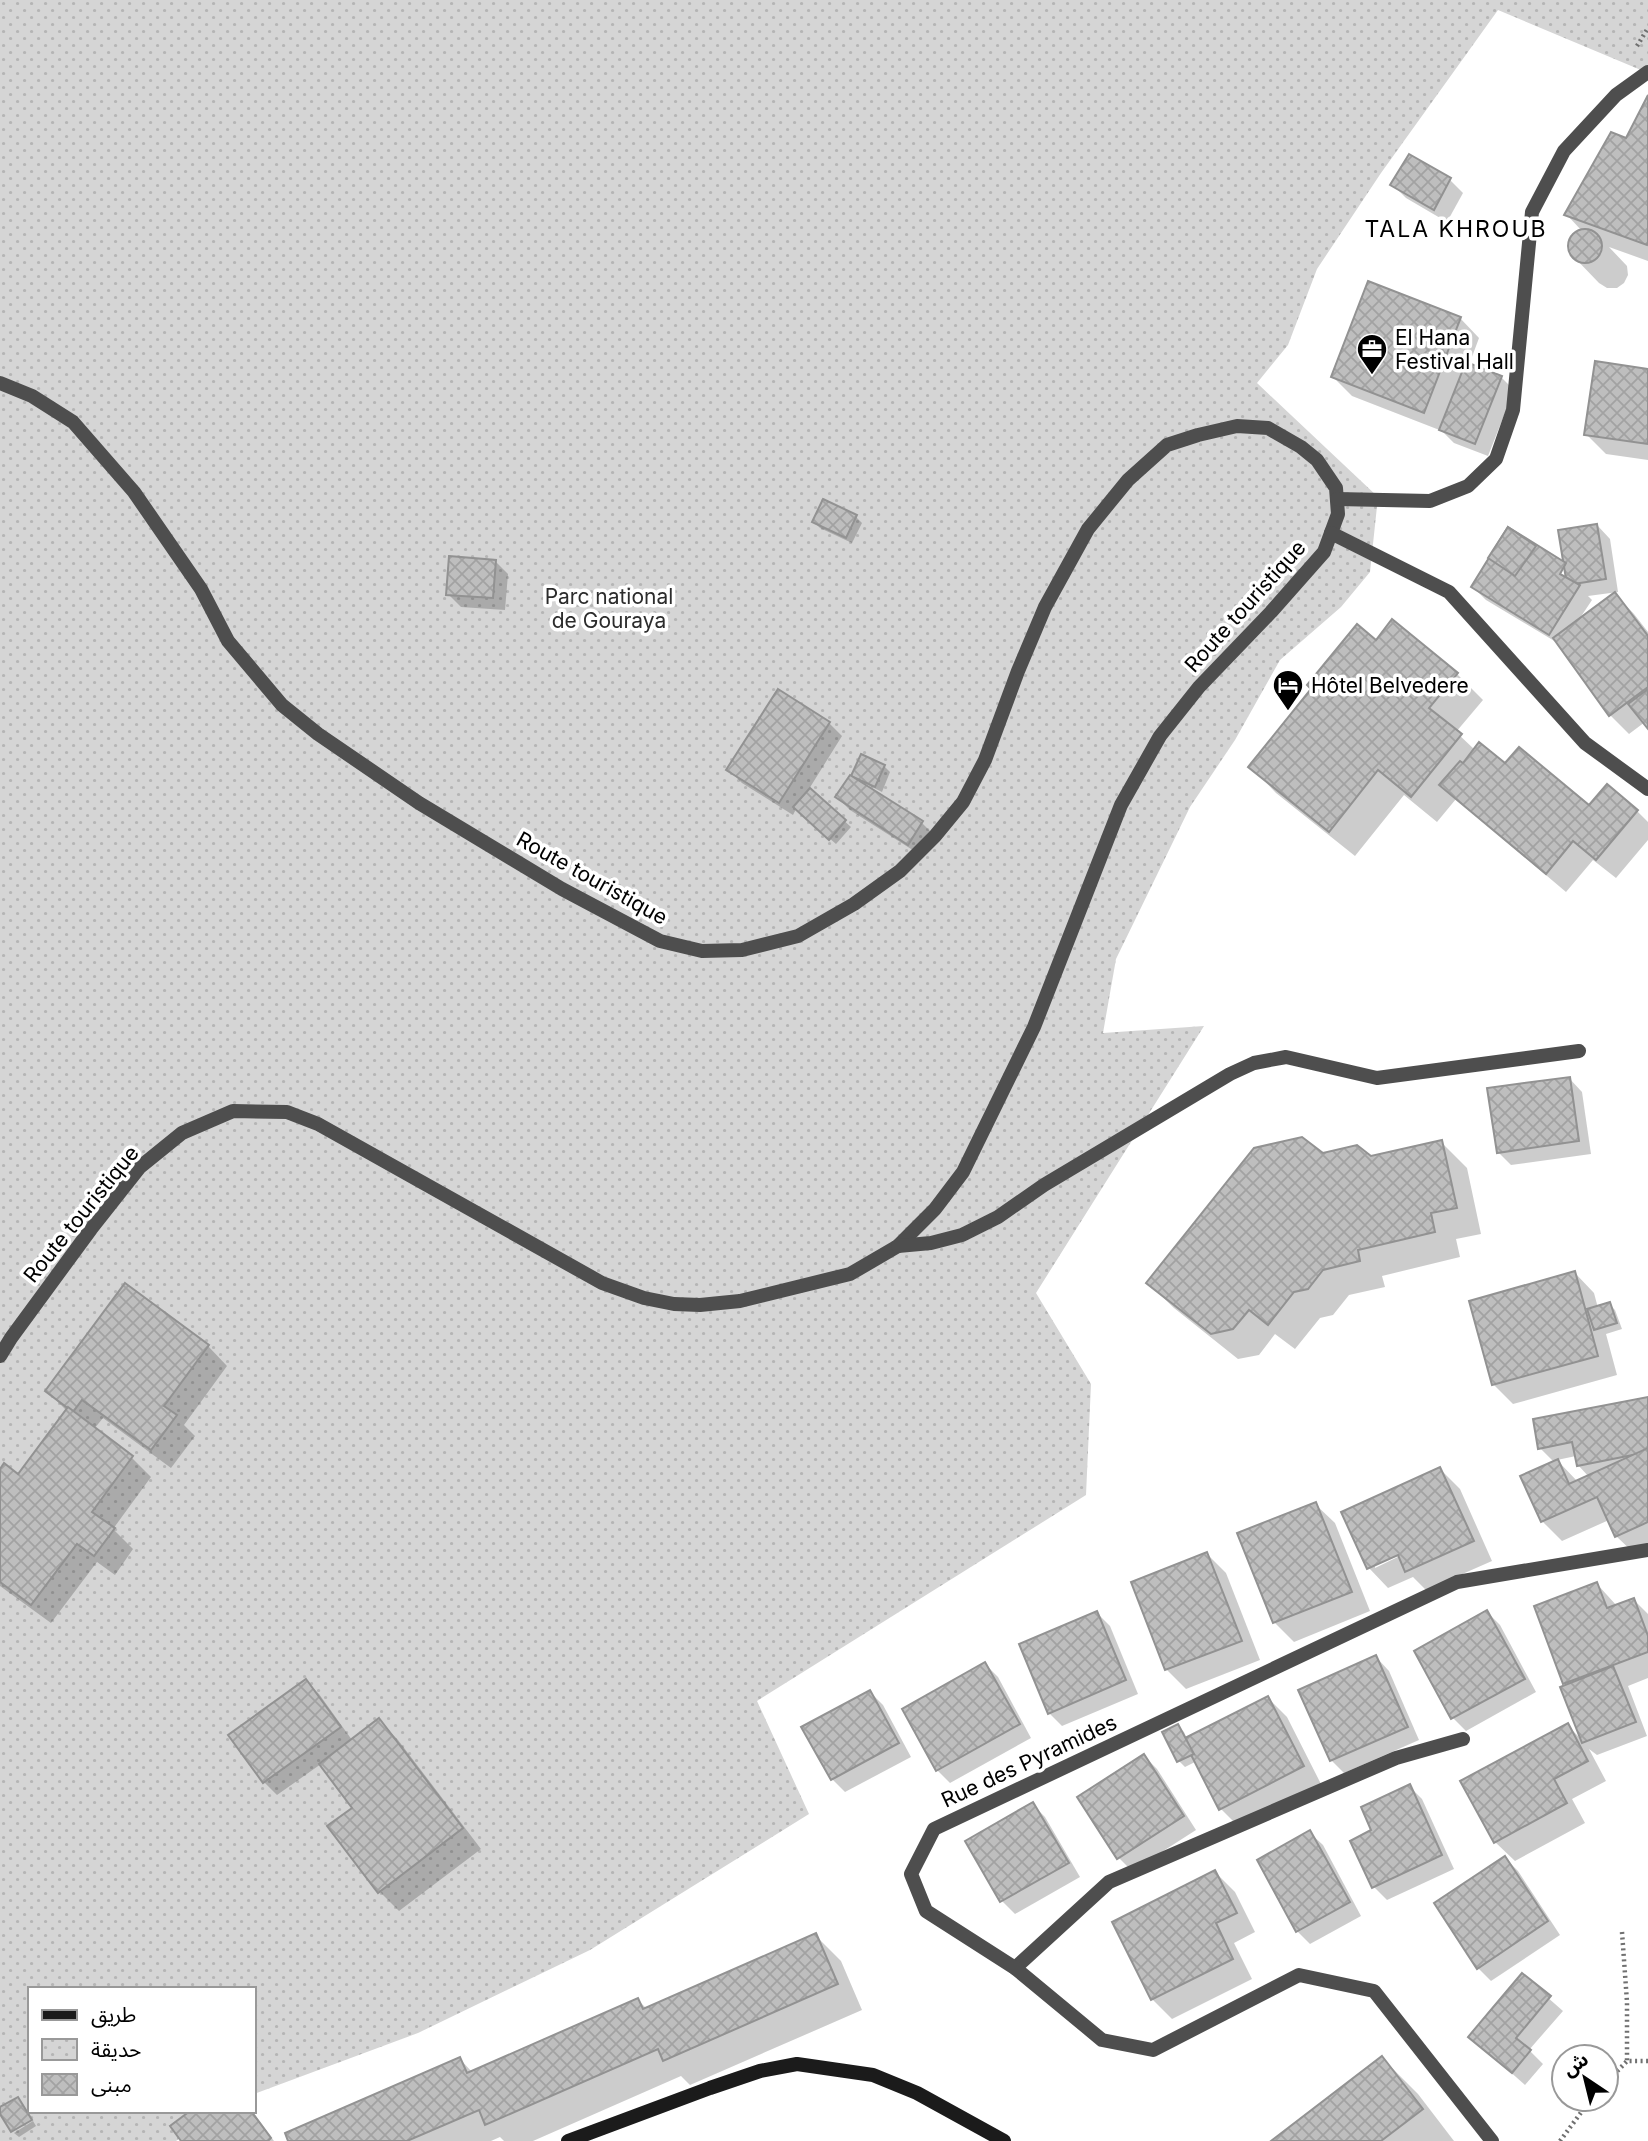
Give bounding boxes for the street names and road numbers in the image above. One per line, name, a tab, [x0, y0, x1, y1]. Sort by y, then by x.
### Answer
street label: Route touristique	[1179, 535, 1311, 677]
street label: Route touristique	[512, 826, 672, 930]
street label: Route touristique	[18, 1141, 144, 1287]
street label: Rue des Pyramides	[937, 1709, 1121, 1813]

